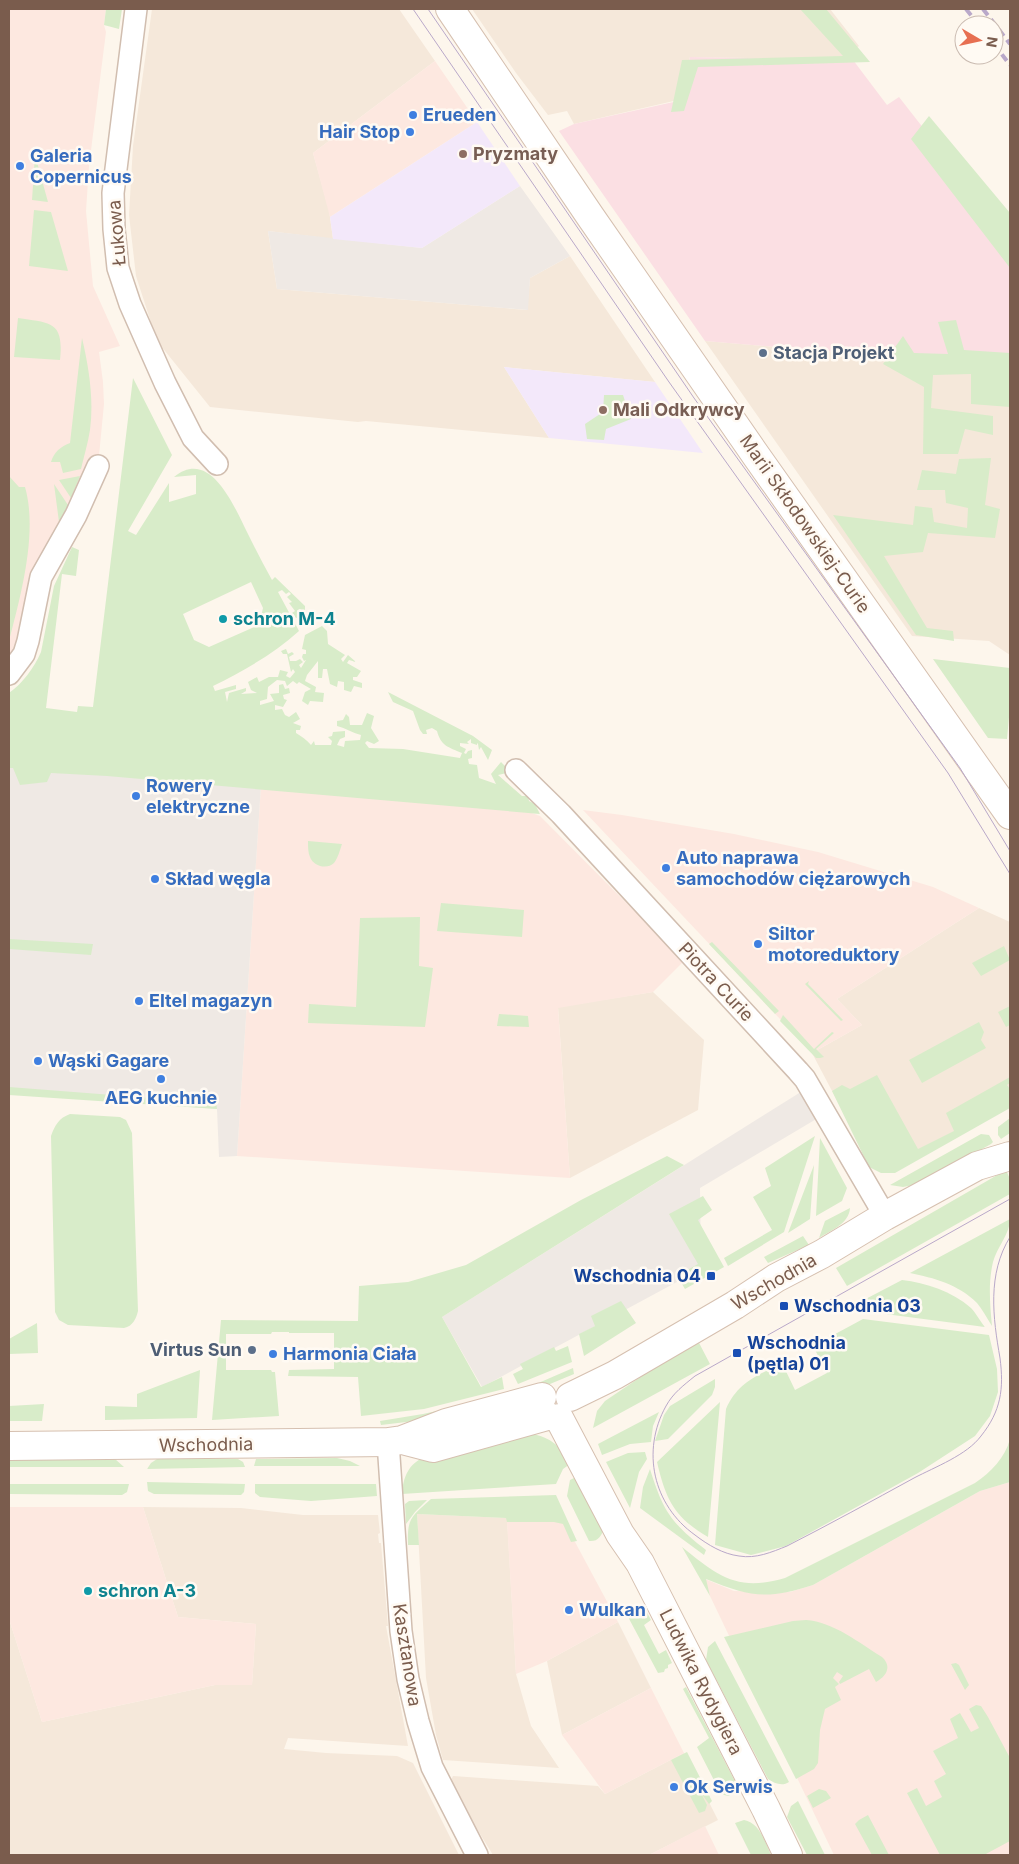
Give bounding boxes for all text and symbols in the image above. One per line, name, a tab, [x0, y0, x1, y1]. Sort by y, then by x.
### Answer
north arrow	[954, 15, 1004, 65]
text: N	[983, 36, 1002, 49]
place label: Erueden	[423, 104, 496, 125]
marker: Erueden	[407, 109, 419, 121]
place label: Hair Stop	[319, 121, 400, 142]
marker: Hair Stop	[404, 126, 416, 138]
place label: Pryzmaty	[473, 143, 558, 164]
place label: Galeria Copernicus	[30, 145, 132, 187]
marker: Pryzmaty	[457, 148, 469, 160]
marker: Galeria Copernicus	[14, 160, 26, 172]
street label: Łukowa	[103, 199, 130, 267]
place label: Stacja Projekt	[773, 342, 895, 363]
marker: Stacja Projekt	[757, 347, 769, 359]
place label: Mali Odkrywcy	[613, 399, 745, 420]
marker: Mali Odkrywcy	[597, 404, 609, 416]
street label: Marii Skłodowskiej-Curie	[736, 431, 875, 617]
place label: schron M-4	[233, 608, 336, 629]
marker: schron M-4	[217, 613, 229, 625]
place label: Rowery elektryczne	[146, 775, 250, 817]
marker: Rowery elektryczne	[130, 790, 142, 802]
place label: Auto naprawa samochodów ciężarowych	[676, 847, 910, 889]
marker: Auto naprawa samochodów ciężarowych	[660, 862, 672, 874]
place label: Skład węgla	[165, 868, 271, 889]
marker: Skład węgla	[149, 873, 161, 885]
place label: Siltor motoreduktory	[768, 923, 900, 965]
street label: Piotra Curie	[675, 938, 758, 1025]
marker: Siltor motoreduktory	[752, 938, 764, 950]
place label: Eltel magazyn	[149, 990, 272, 1011]
marker: Eltel magazyn	[133, 995, 145, 1007]
place label: Wąski Gagare	[48, 1050, 169, 1071]
marker: Wąski Gagare	[32, 1055, 44, 1067]
marker: AEG kuchnie	[155, 1073, 167, 1085]
place label: AEG kuchnie	[105, 1087, 217, 1108]
street label: Wschodnia	[728, 1249, 820, 1314]
place label: Wschodnia 04	[574, 1265, 701, 1286]
marker: Wschodnia 04	[705, 1270, 717, 1282]
place label: Wschodnia 03	[794, 1295, 921, 1316]
marker: Wschodnia 03	[778, 1300, 790, 1312]
place label: Wschodnia (pętla) 01	[747, 1332, 846, 1374]
place label: Virtus Sun	[150, 1339, 242, 1360]
place label: Harmonia Ciała	[283, 1343, 417, 1364]
marker: Virtus Sun	[246, 1344, 258, 1356]
marker: Wschodnia (pętla) 01	[731, 1347, 743, 1359]
marker: Harmonia Ciała	[267, 1348, 279, 1360]
street label: Wschodnia	[159, 1433, 253, 1456]
place label: schron A-3	[98, 1580, 196, 1601]
marker: schron A-3	[82, 1585, 94, 1597]
place label: Wulkan	[579, 1599, 646, 1620]
street label: Kasztanowa	[389, 1602, 426, 1708]
marker: Wulkan	[563, 1604, 575, 1616]
street label: Ludwika Rydygiera	[656, 1605, 747, 1758]
place label: Ok Serwis	[684, 1776, 773, 1797]
marker: Ok Serwis	[668, 1781, 680, 1793]

